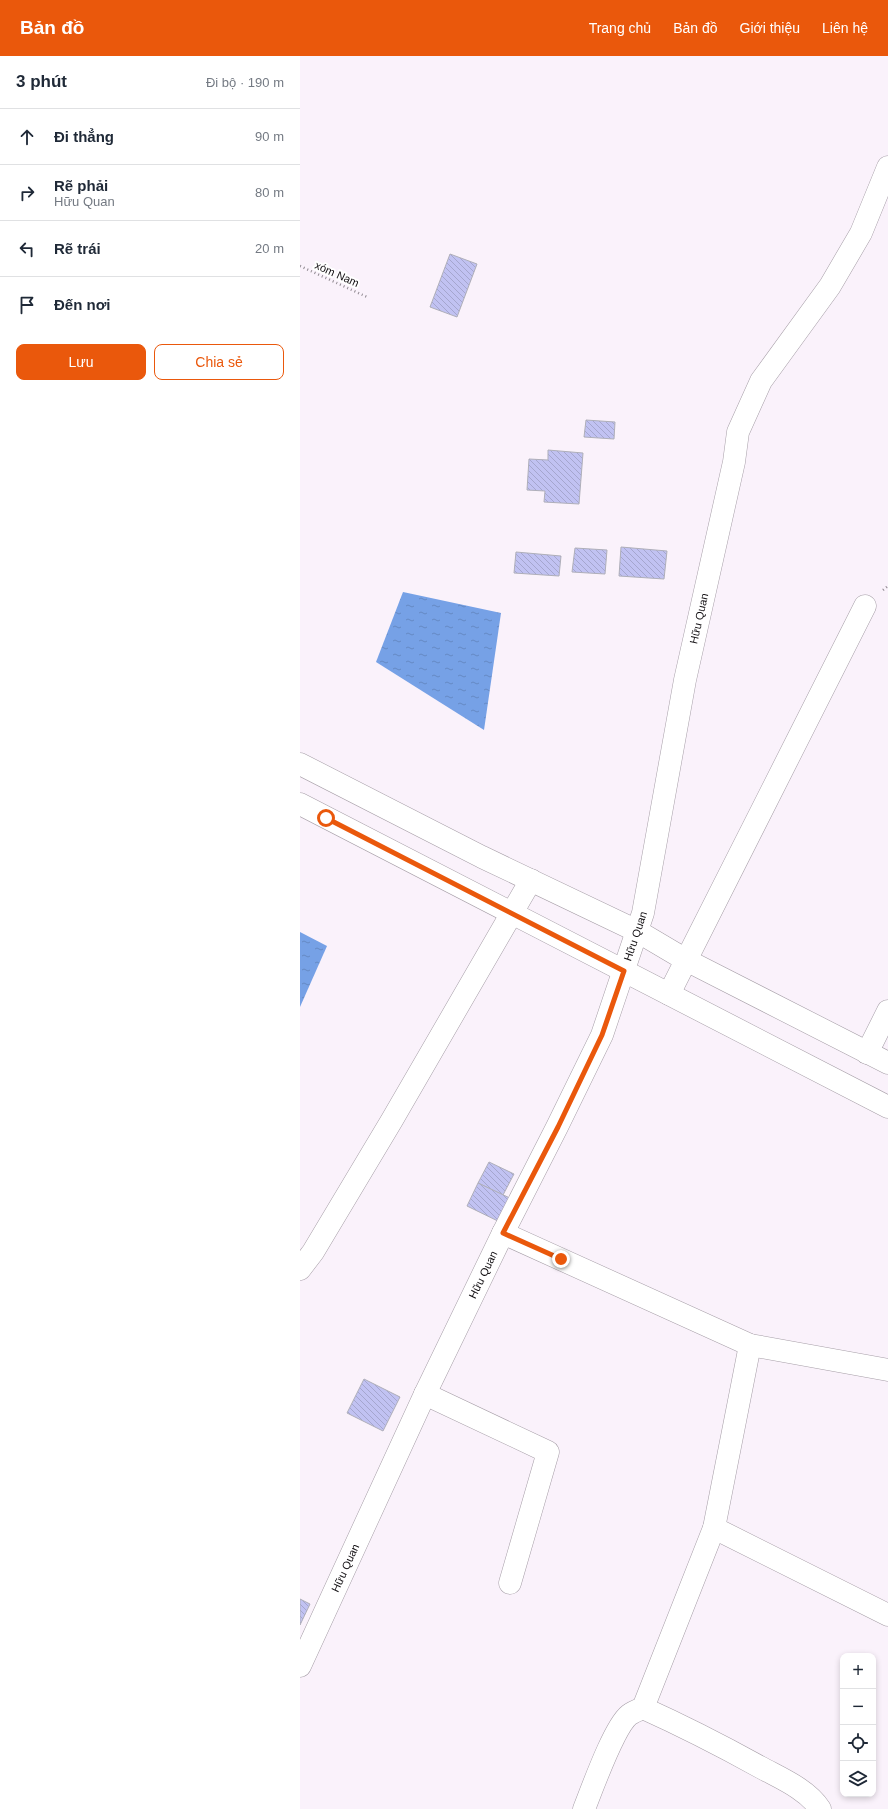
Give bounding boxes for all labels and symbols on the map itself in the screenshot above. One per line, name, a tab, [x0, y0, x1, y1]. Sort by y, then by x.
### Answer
street label: xóm Nam	[313, 259, 361, 289]
street label: Hữu Quan	[687, 592, 710, 645]
route start	[317, 809, 335, 827]
street label: Hữu Quan	[621, 910, 649, 962]
street label: Hữu Quan	[466, 1249, 499, 1300]
route end	[552, 1250, 570, 1268]
street label: Hữu Quan	[329, 1542, 361, 1594]

